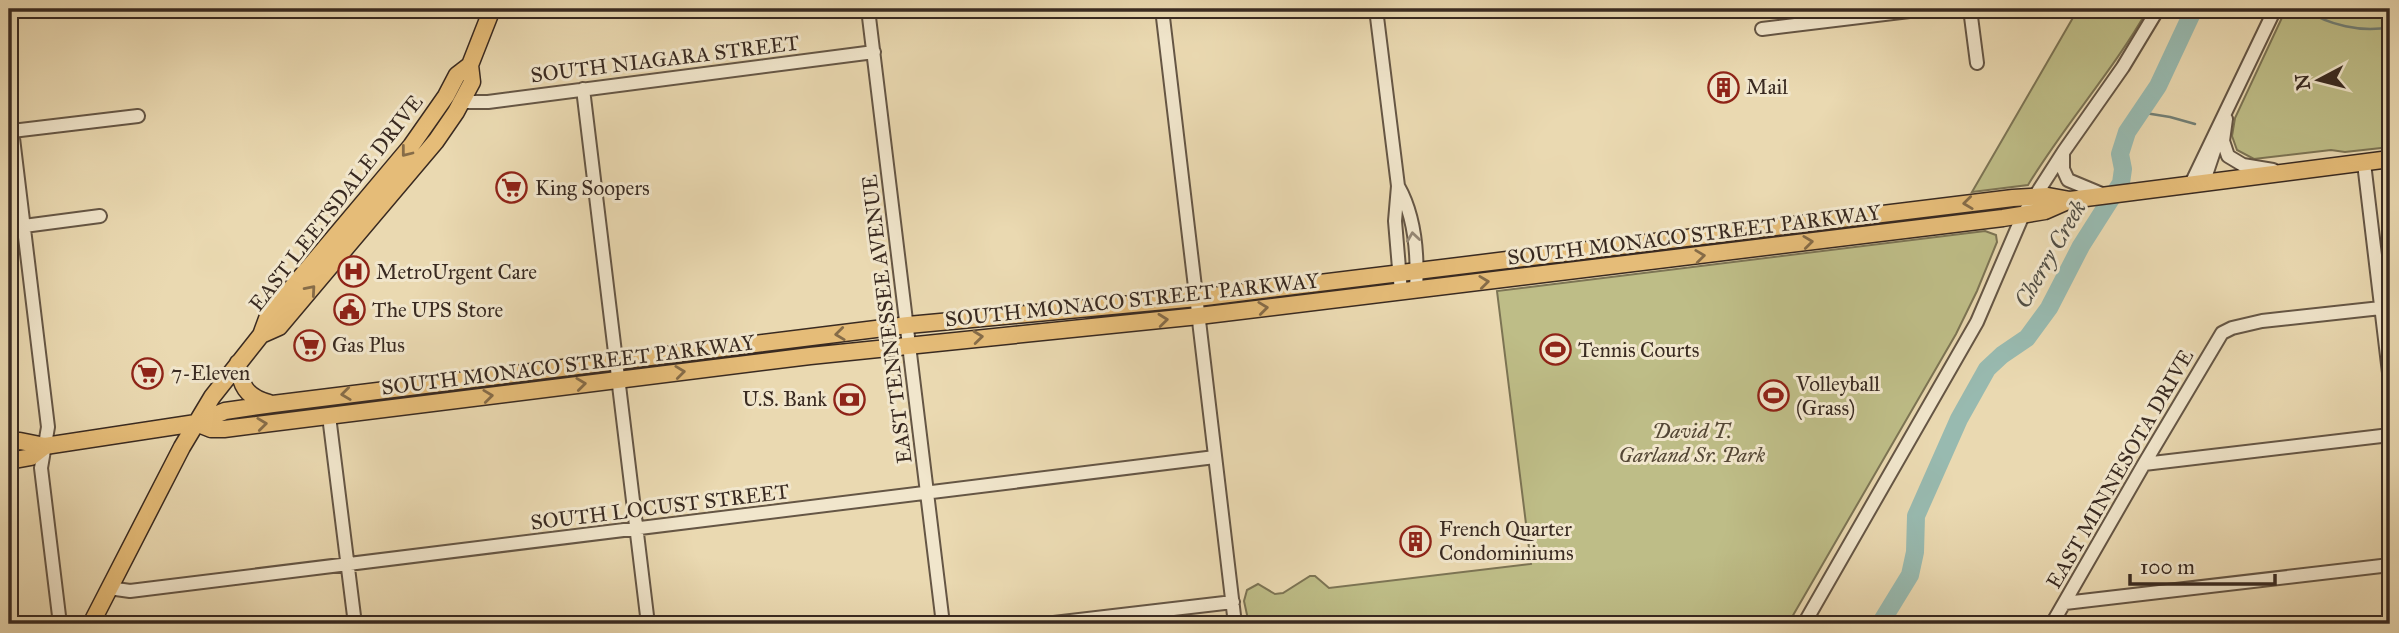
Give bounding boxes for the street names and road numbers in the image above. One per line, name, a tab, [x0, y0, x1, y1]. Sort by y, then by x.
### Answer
street label: SOUTH NIAGARA STREET	[529, 30, 801, 88]
street label: EAST LEETSDALE DRIVE	[243, 90, 429, 316]
street label: EAST TENNESSEE AVENUE	[856, 173, 918, 465]
street label: SOUTH MONACO STREET PARKWAY	[1506, 199, 1883, 271]
street label: SOUTH MONACO STREET PARKWAY	[944, 267, 1321, 333]
street label: SOUTH MONACO STREET PARKWAY	[380, 329, 757, 401]
street label: EAST MINNESOTA DRIVE	[2041, 345, 2199, 593]
street label: SOUTH LOCUST STREET	[529, 478, 791, 536]

